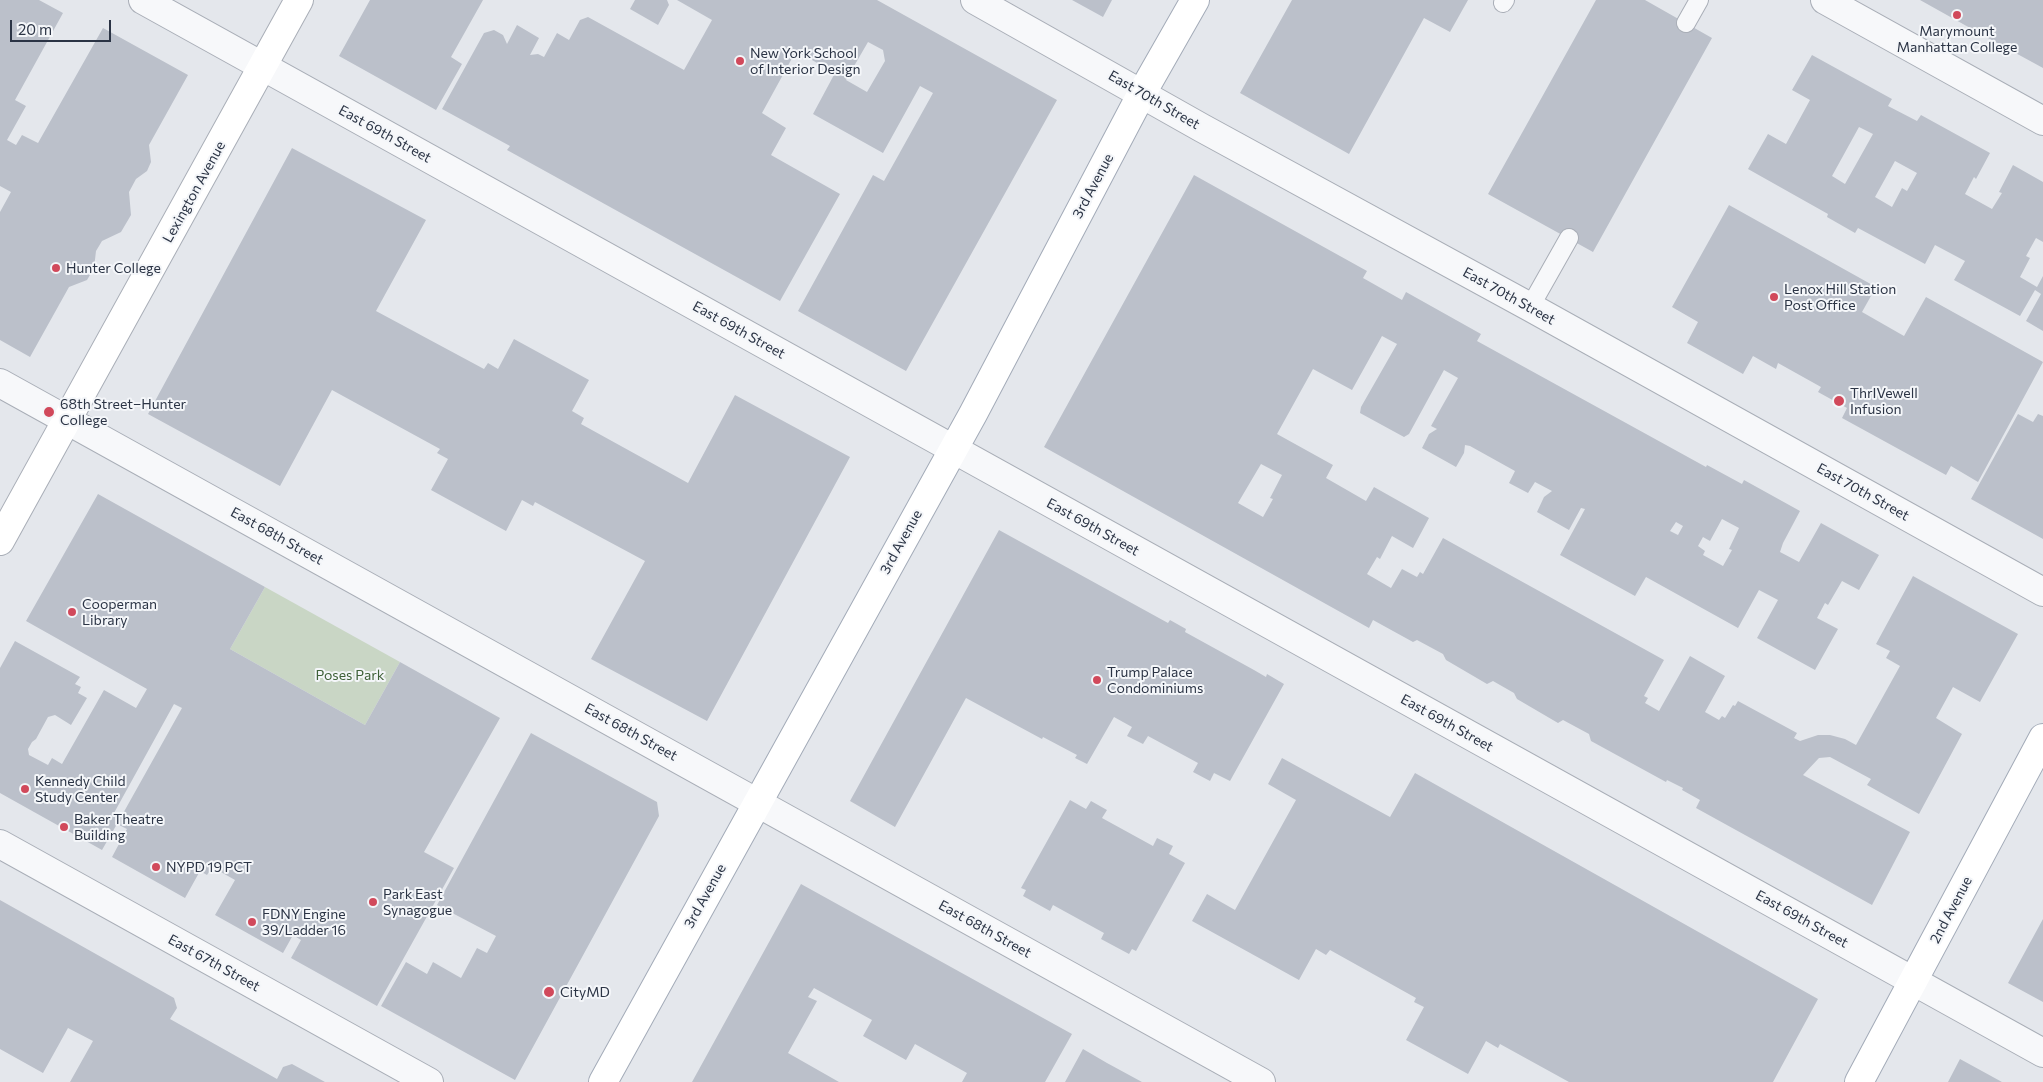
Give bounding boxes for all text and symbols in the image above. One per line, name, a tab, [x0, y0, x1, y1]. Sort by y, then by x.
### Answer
marker: Marymount Manhattan College	[1951, 9, 1963, 21]
scale bar	[12, 10, 114, 42]
text: 20 m	[18, 20, 52, 38]
place label: Marymount Manhattan College	[1897, 23, 2017, 56]
place label: New York School of Interior Design	[750, 45, 861, 78]
marker: New York School of Interior Design	[734, 55, 746, 67]
street label: East 70th Street	[1105, 67, 1203, 133]
street label: East 69th Street	[336, 102, 434, 166]
street label: Lexington Avenue	[159, 138, 229, 246]
street label: 3rd Avenue	[1069, 151, 1117, 221]
place label: Hunter College	[66, 260, 161, 276]
marker: Hunter College	[50, 262, 62, 274]
street label: East 70th Street	[1460, 264, 1558, 328]
place label: Lenox Hill Station Post Office	[1784, 281, 1896, 314]
marker: Lenox Hill Station Post Office	[1768, 291, 1780, 303]
street label: East 69th Street	[690, 298, 788, 362]
place label: ThrIVewell Infusion	[1850, 385, 1918, 418]
marker: ThrIVewell Infusion	[1832, 394, 1846, 408]
place label: 68th Street–Hunter College	[60, 396, 186, 428]
marker: 68th Street–Hunter College	[42, 405, 56, 419]
street label: East 70th Street	[1814, 460, 1912, 524]
street label: East 69th Street	[1044, 495, 1142, 559]
street label: East 68th Street	[228, 504, 326, 568]
street label: 3rd Avenue	[876, 507, 926, 577]
place label: Cooperman Library	[82, 596, 157, 628]
marker: Cooperman Library	[66, 606, 78, 618]
place label: Trump Palace Condominiums	[1107, 664, 1203, 696]
park label: Poses Park	[316, 667, 384, 683]
marker: Trump Palace Condominiums	[1091, 674, 1103, 686]
street label: East 69th Street	[1398, 691, 1496, 755]
street label: East 68th Street	[582, 700, 680, 764]
place label: Kennedy Child Study Center	[35, 773, 126, 806]
marker: Kennedy Child Study Center	[19, 783, 31, 795]
place label: Baker Theatre Building	[74, 811, 163, 844]
marker: Baker Theatre Building	[58, 821, 70, 833]
place label: NYPD 19 PCT	[166, 859, 252, 875]
marker: NYPD 19 PCT	[150, 861, 162, 873]
street label: 3rd Avenue	[680, 861, 730, 931]
street label: 2nd Avenue	[1926, 874, 1976, 946]
place label: Park East Synagogue	[383, 886, 452, 919]
street label: East 69th Street	[1753, 887, 1851, 951]
marker: Park East Synagogue	[367, 896, 379, 908]
street label: East 68th Street	[936, 897, 1034, 961]
place label: FDNY Engine 39/Ladder 16	[262, 906, 346, 939]
marker: FDNY Engine 39/Ladder 16	[246, 916, 258, 928]
street label: East 67th Street	[165, 931, 263, 995]
place label: CityMD	[560, 984, 610, 1000]
marker: CityMD	[542, 985, 556, 999]

